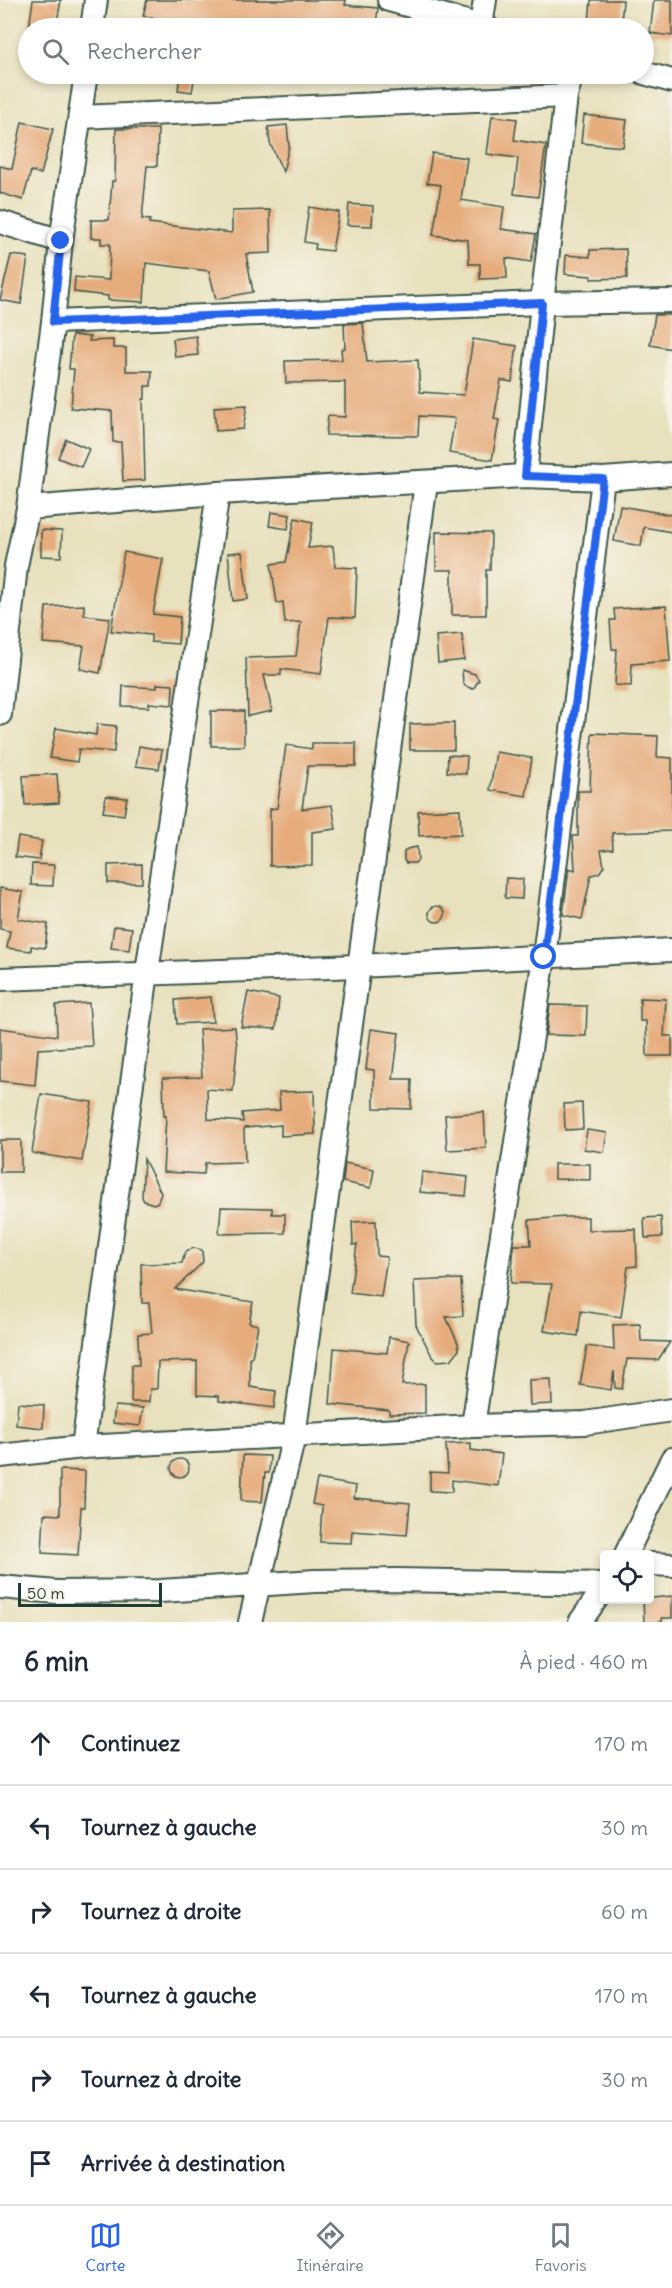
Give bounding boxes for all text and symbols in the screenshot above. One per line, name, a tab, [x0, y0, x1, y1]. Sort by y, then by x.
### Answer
search box	[18, 18, 654, 84]
icon: search	[39, 35, 72, 68]
text: Rechercher	[87, 37, 202, 65]
route end	[47, 227, 73, 253]
route start	[530, 943, 556, 969]
map controls	[600, 1550, 654, 1604]
button: locate	[600, 1550, 654, 1604]
scale bar	[18, 1580, 162, 1608]
text: 50 m	[27, 1583, 65, 1603]
text: 6 min	[24, 1645, 89, 1678]
text: À pied · 460 m	[519, 1649, 648, 1674]
icon: ahead	[24, 1727, 57, 1760]
text: Continuez	[81, 1729, 180, 1757]
text: 170 m	[595, 1731, 648, 1756]
icon: left	[24, 1811, 57, 1844]
text: Tournez à gauche	[81, 1813, 257, 1841]
text: 30 m	[601, 1815, 648, 1840]
icon: right	[24, 1895, 57, 1928]
text: Tournez à droite	[81, 1897, 241, 1925]
text: 60 m	[601, 1899, 648, 1924]
icon: left	[24, 1979, 57, 2012]
text: Tournez à gauche	[81, 1981, 257, 2009]
text: 170 m	[595, 1983, 648, 2008]
icon: right	[24, 2063, 57, 2096]
text: Tournez à droite	[81, 2065, 241, 2093]
text: 30 m	[601, 2067, 648, 2092]
icon: arrive	[24, 2147, 57, 2180]
text: Arrivée à destination	[81, 2149, 285, 2177]
tab: Carte	[86, 2219, 125, 2275]
tab: Itinéraire	[297, 2219, 364, 2275]
tab: Favoris	[535, 2219, 586, 2275]

